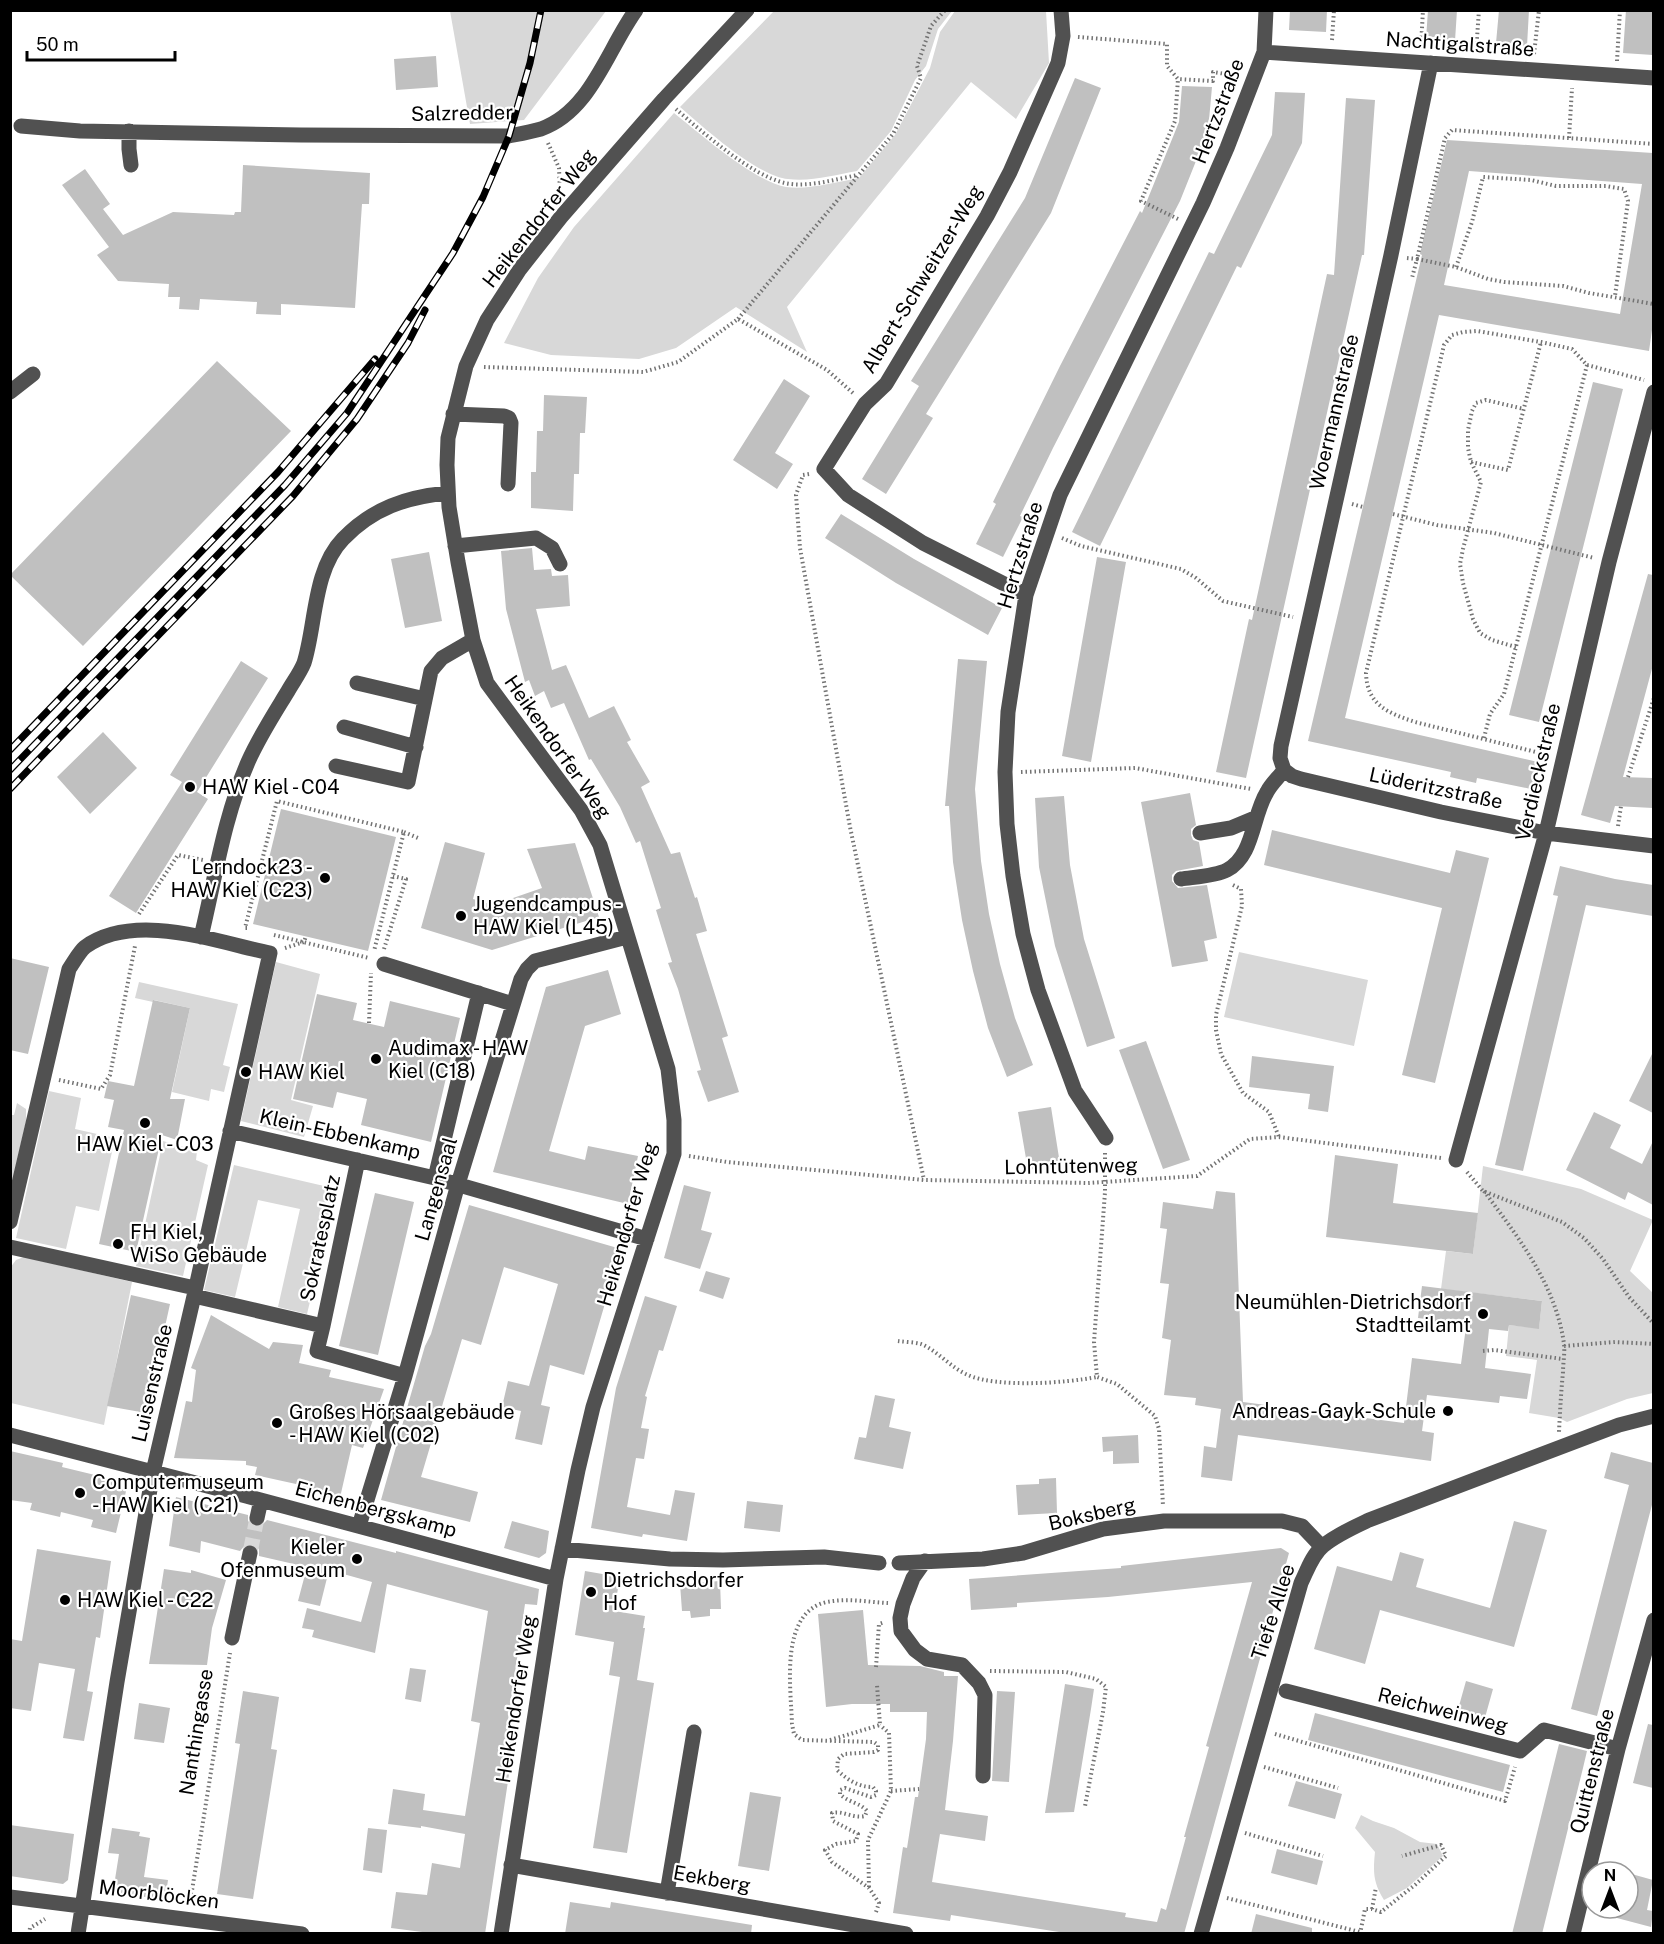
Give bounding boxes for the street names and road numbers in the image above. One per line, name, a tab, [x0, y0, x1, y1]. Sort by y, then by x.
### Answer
street label: Nachtigalstraße	[1385, 27, 1535, 61]
street label: Hertzstraße	[1187, 55, 1249, 167]
street label: Salzredder	[411, 100, 513, 126]
street label: Heikendorfer Weg	[477, 144, 601, 292]
street label: Albert-Schweitzer-Weg	[856, 180, 988, 378]
street label: Woermannstraße	[1304, 332, 1364, 492]
street label: Hertzstraße	[992, 499, 1048, 611]
street label: Heikendorfer Weg	[500, 671, 616, 823]
street label: Verdieckstraße	[1510, 701, 1566, 843]
street label: Lüderitzstraße	[1367, 762, 1505, 814]
street label: Klein-Ebbenkamp	[257, 1104, 423, 1164]
street label: Langensaal	[410, 1134, 462, 1244]
street label: Heikendorfer Weg	[592, 1139, 662, 1309]
street label: Lohntütenweg	[1004, 1153, 1138, 1179]
street label: Sokratesplatz	[295, 1173, 345, 1303]
street label: Luisenstraße	[127, 1322, 177, 1444]
street label: Eichenbergskamp	[293, 1476, 459, 1542]
street label: Boksberg	[1046, 1492, 1138, 1536]
street label: Tiefe Allee	[1246, 1561, 1300, 1663]
street label: Heikendorfer Weg	[491, 1613, 541, 1785]
street label: Nanthingasse	[174, 1667, 218, 1797]
street label: Reichweinweg	[1375, 1682, 1511, 1738]
street label: Quittenstraße	[1565, 1706, 1619, 1836]
street label: Eekberg	[671, 1860, 753, 1898]
street label: Moorblöcken	[97, 1875, 221, 1913]

